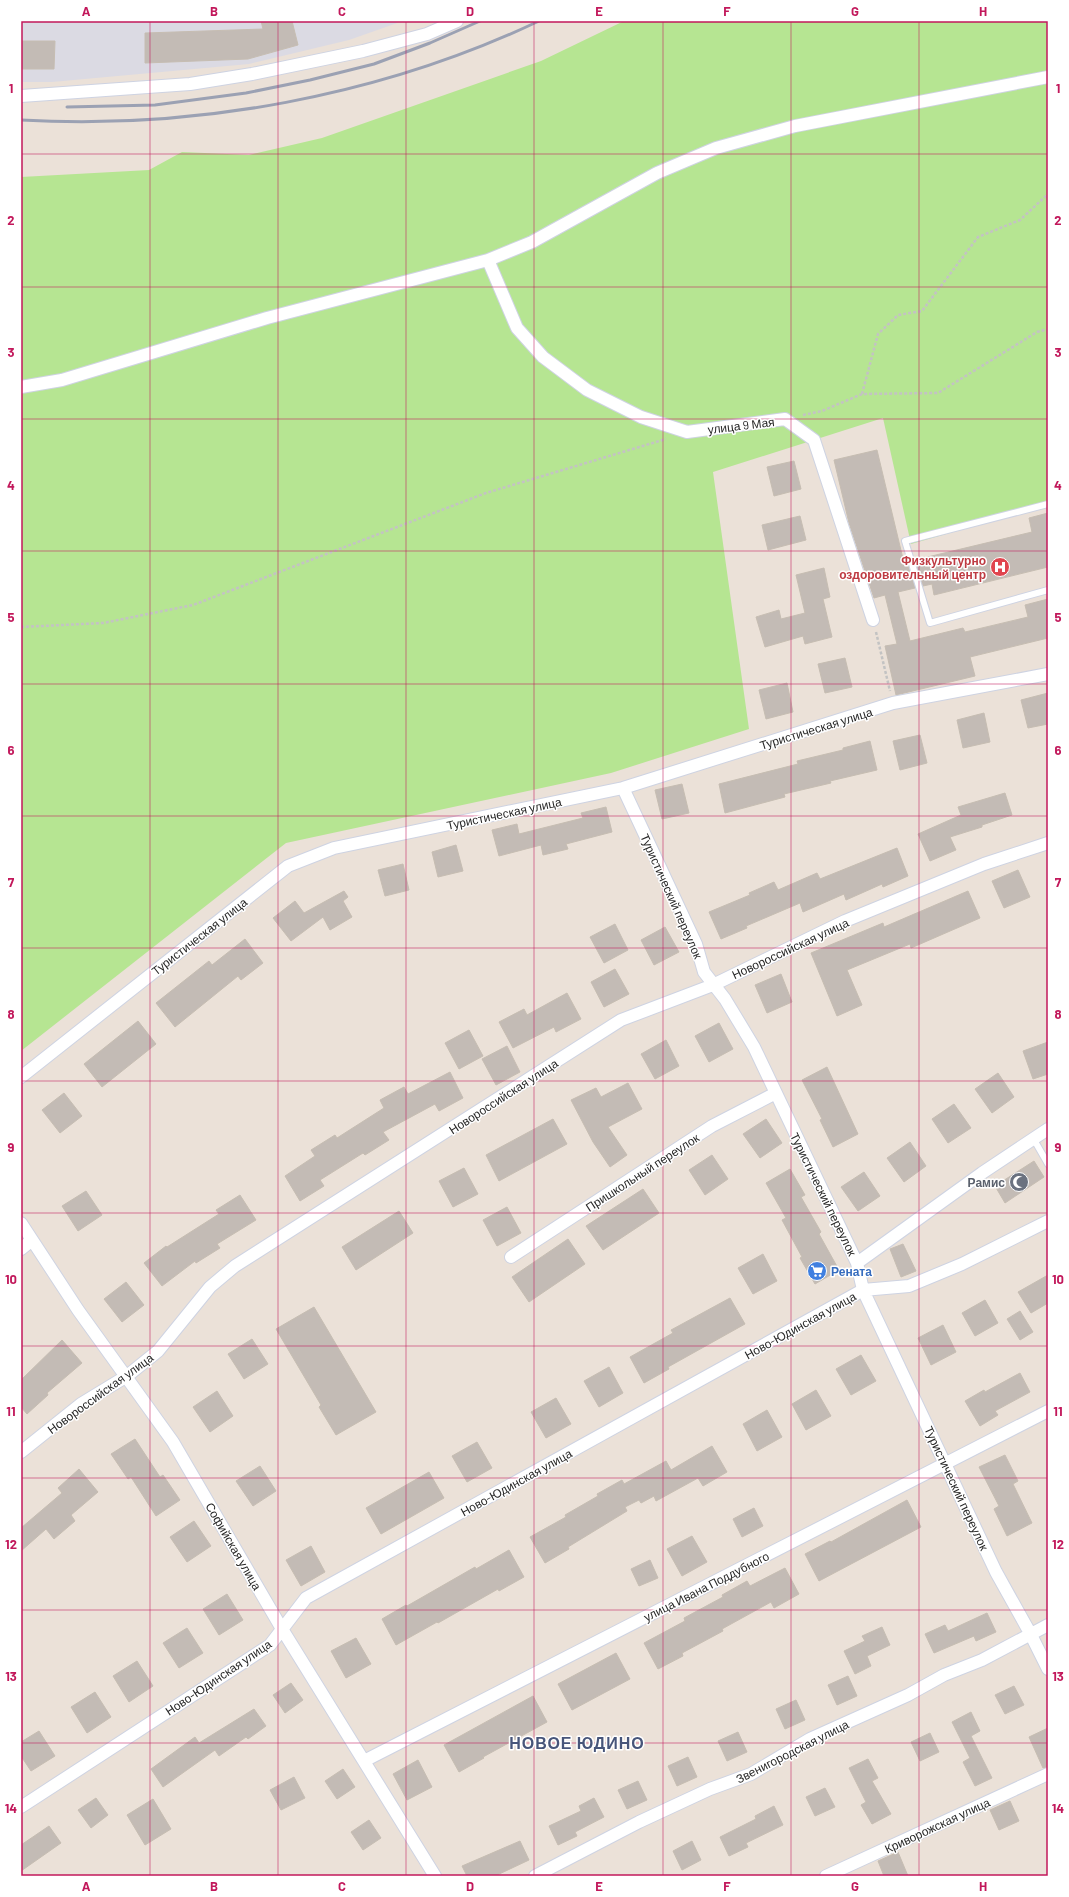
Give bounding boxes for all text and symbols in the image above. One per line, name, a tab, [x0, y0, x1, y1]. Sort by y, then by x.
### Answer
text: A	[82, 3, 91, 19]
text: B	[210, 3, 218, 19]
text: C	[338, 3, 346, 19]
text: D	[466, 3, 474, 19]
text: E	[595, 3, 603, 19]
text: F	[723, 3, 731, 19]
text: G	[851, 3, 859, 19]
text: H	[979, 3, 987, 19]
text: 1	[9, 80, 13, 96]
text: 1	[1056, 80, 1060, 96]
text: 2	[7, 212, 15, 228]
text: 2	[1054, 212, 1062, 228]
text: 3	[7, 344, 15, 360]
text: 3	[1054, 344, 1062, 360]
street label: улица 9 Мая	[707, 414, 775, 437]
text: 4	[7, 477, 15, 493]
text: 4	[1054, 477, 1062, 493]
place label: Физкультурно оздоровительный центр	[839, 553, 986, 582]
hospital icon: Физкультурно оздоровительный центр	[989, 556, 1011, 578]
text: 5	[7, 609, 15, 625]
text: 5	[1054, 609, 1062, 625]
street label: Туристическая улица	[758, 704, 875, 753]
text: 6	[8, 742, 15, 758]
text: 6	[1055, 742, 1062, 758]
street label: Туристическая улица	[445, 794, 563, 833]
street label: Туристический переулок	[637, 831, 706, 962]
text: 7	[8, 874, 15, 890]
text: 7	[1055, 874, 1062, 890]
street label: Туристическая улица	[149, 894, 250, 978]
street label: Новороссийская улица	[729, 915, 851, 982]
text: 8	[7, 1006, 15, 1022]
text: 8	[1054, 1006, 1062, 1022]
street label: Новороссийская улица	[446, 1055, 561, 1137]
street label: Пришкольный переулок	[583, 1130, 702, 1215]
street label: Туристический переулок	[787, 1130, 860, 1259]
text: 9	[8, 1139, 15, 1155]
text: 9	[1055, 1139, 1062, 1155]
mosque icon: Рамис	[1008, 1171, 1030, 1193]
place label: Рамис	[968, 1175, 1005, 1189]
supermarket icon: Рената	[806, 1260, 828, 1282]
place label: Рената	[831, 1264, 872, 1278]
text: 10	[5, 1271, 17, 1287]
text: 10	[1052, 1271, 1064, 1287]
street label: Ново-Юдинская улица	[742, 1288, 859, 1362]
street label: Новороссийская улица	[44, 1350, 156, 1437]
text: 11	[6, 1403, 16, 1419]
text: 11	[1053, 1403, 1063, 1419]
street label: Туристический переулок	[921, 1424, 992, 1553]
street label: Ново-Юдинская улица	[458, 1445, 575, 1519]
street label: Софийская улица	[202, 1500, 265, 1593]
text: 12	[5, 1536, 17, 1552]
text: 12	[1052, 1536, 1064, 1552]
street label: улица Ивана Поддубного	[641, 1548, 772, 1625]
street label: Ново-Юдинская улица	[162, 1636, 275, 1719]
text: 13	[5, 1668, 17, 1684]
text: 13	[1052, 1668, 1064, 1684]
street label: Звенигородская улица	[733, 1716, 851, 1786]
district label: НОВОЕ ЮДИНО	[509, 1733, 645, 1752]
street label: Криворожская улица	[882, 1794, 993, 1856]
text: 14	[5, 1800, 17, 1816]
text: 14	[1052, 1800, 1064, 1816]
text: A	[82, 1878, 91, 1894]
text: B	[210, 1878, 218, 1894]
text: C	[338, 1878, 346, 1894]
text: D	[466, 1878, 474, 1894]
text: E	[595, 1878, 603, 1894]
text: F	[723, 1878, 731, 1894]
text: G	[851, 1878, 859, 1894]
text: H	[979, 1878, 987, 1894]

